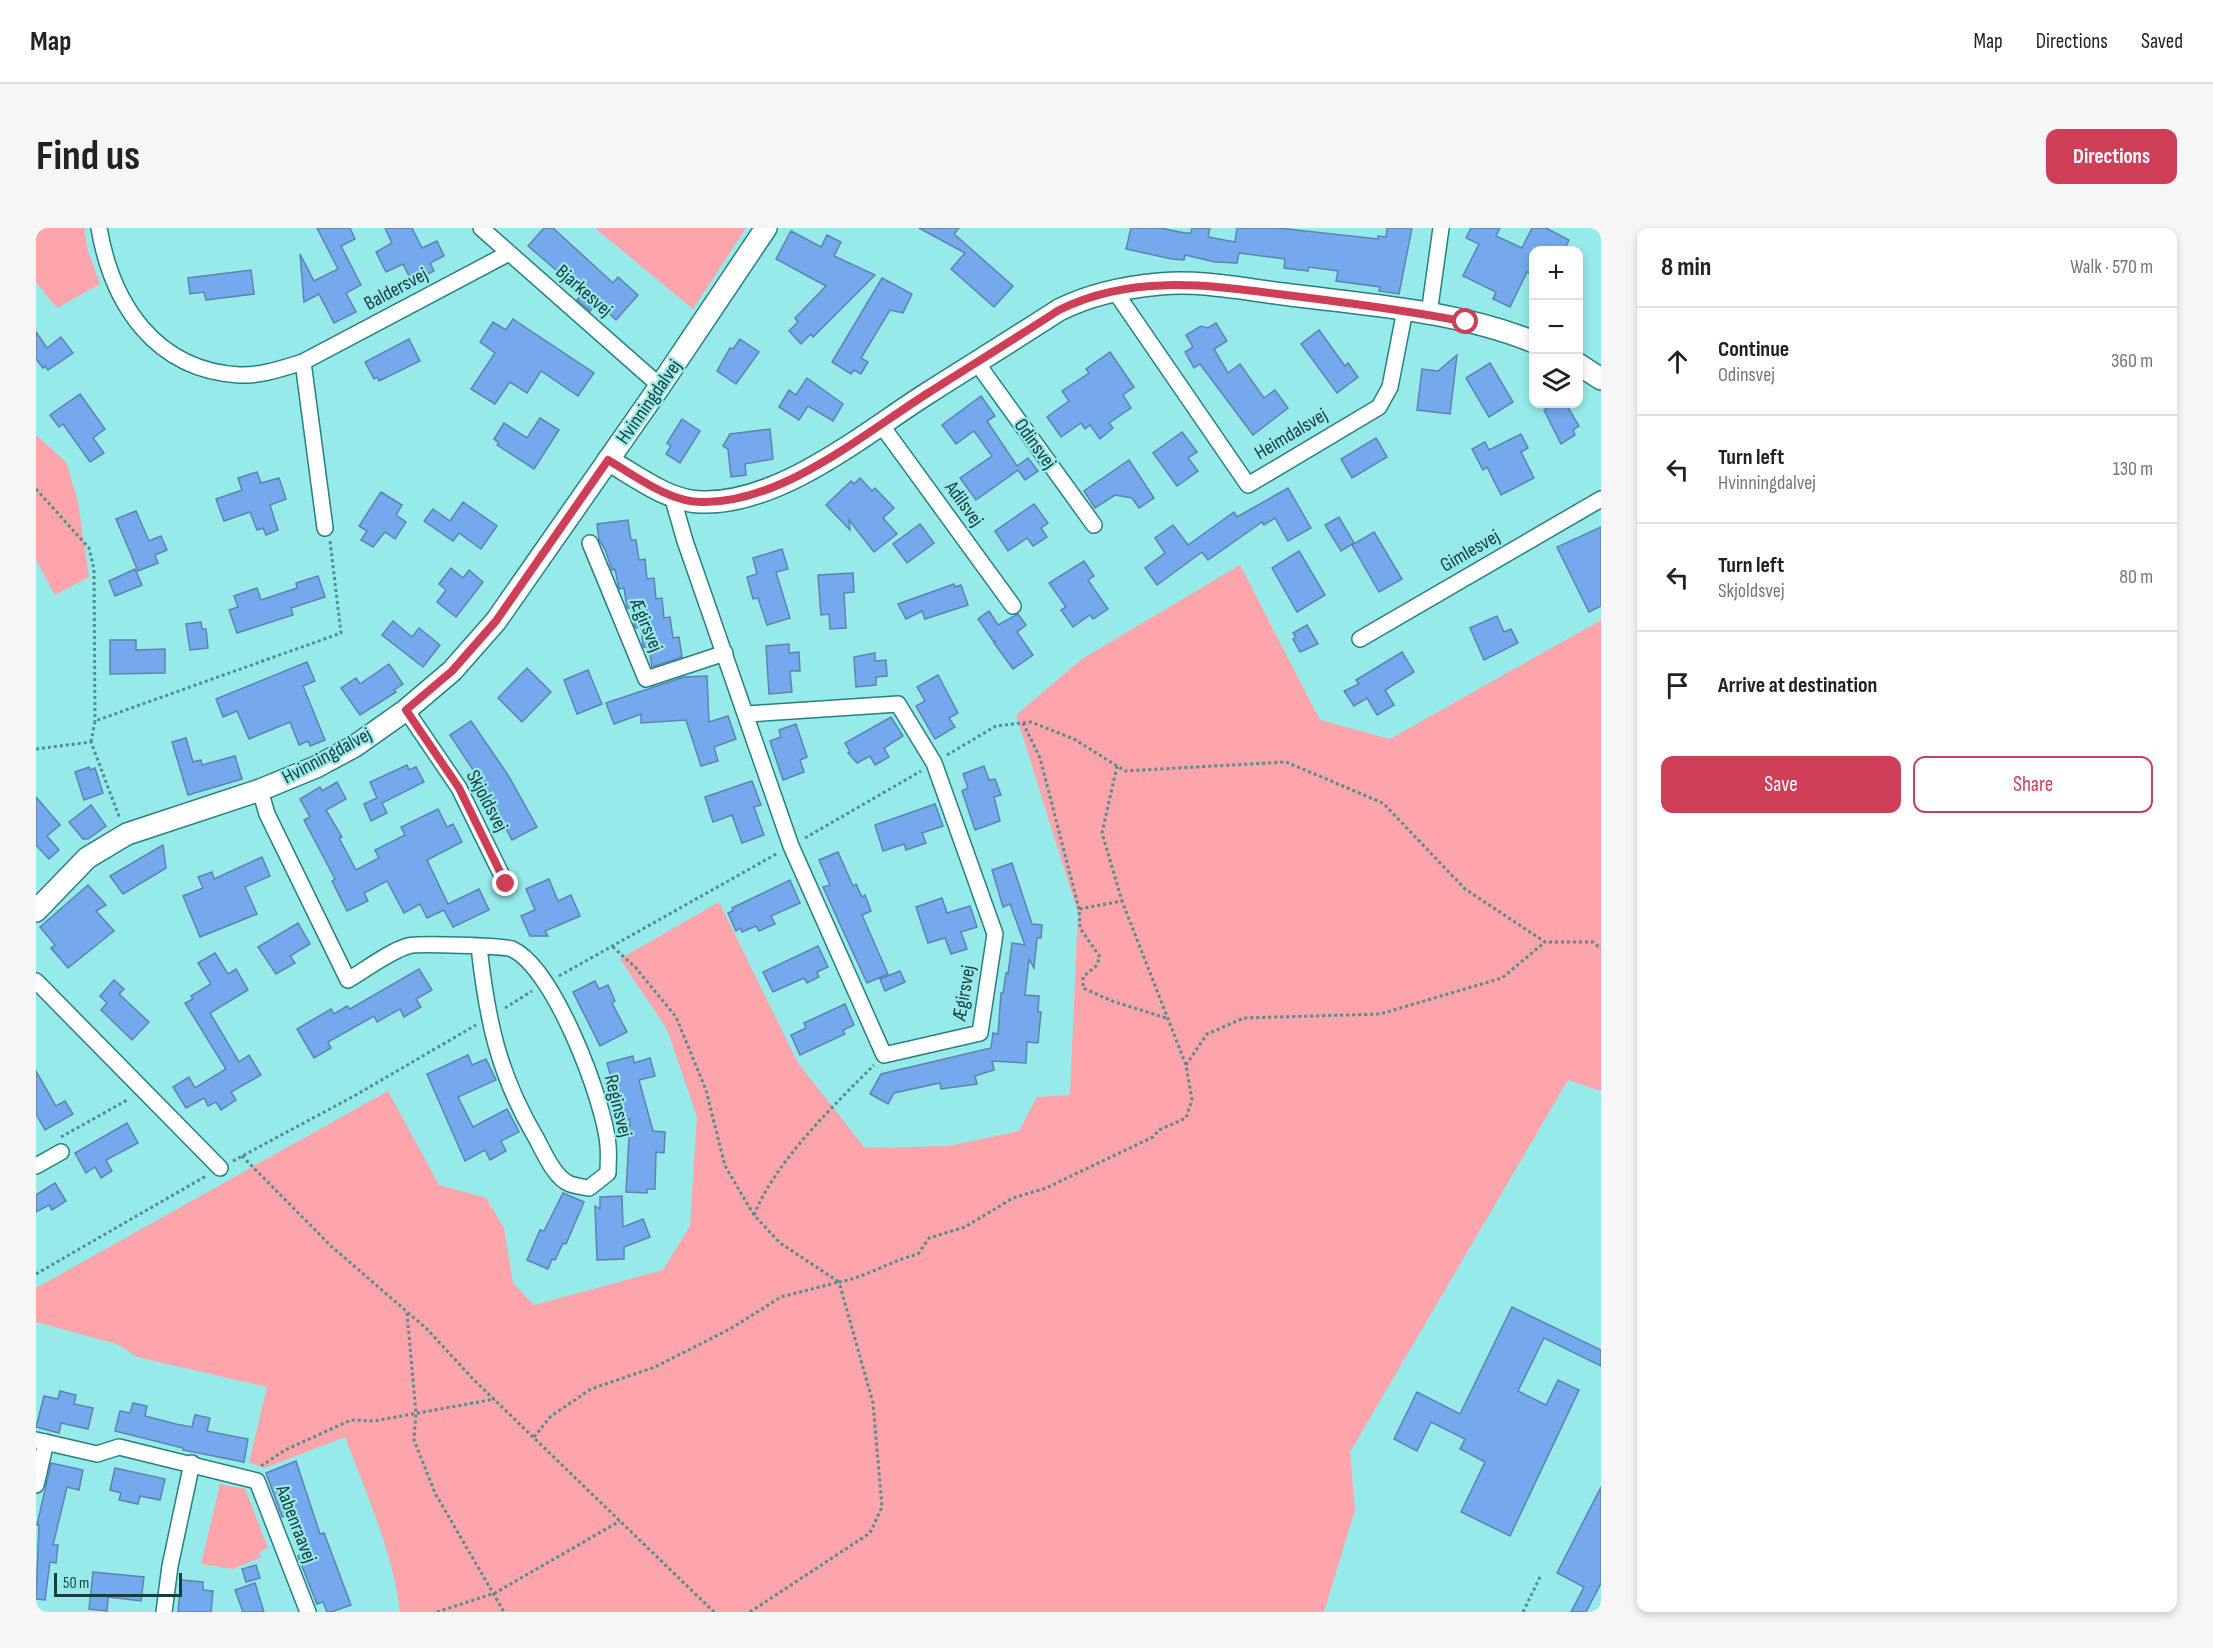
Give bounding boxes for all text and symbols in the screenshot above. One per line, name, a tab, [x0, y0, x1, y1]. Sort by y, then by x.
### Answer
text: Map	[30, 25, 71, 58]
text: Map	[1973, 29, 2003, 54]
text: Directions	[2036, 29, 2108, 54]
text: Saved	[2141, 29, 2183, 54]
button: Directions	[2046, 129, 2177, 184]
text: Find us	[36, 131, 140, 182]
map controls	[1529, 246, 1583, 408]
button: +	[1529, 246, 1583, 300]
text: 8 min	[1661, 252, 1711, 283]
text: Walk · 570 m	[2070, 255, 2153, 279]
street label: Bjarkesvej	[551, 260, 617, 322]
street label: Baldersvej	[360, 262, 432, 316]
button: −	[1529, 300, 1583, 354]
route start	[1452, 308, 1478, 334]
text: Continue	[1718, 336, 1789, 363]
icon: ahead	[1661, 345, 1694, 378]
text: 360 m	[2111, 349, 2153, 373]
button: layers	[1529, 354, 1583, 408]
street label: Hvinningdalvej	[611, 355, 687, 449]
text: Odinsvej	[1718, 363, 1775, 387]
street label: Heimdalsvej	[1250, 403, 1332, 465]
street label: Odinsvej	[1009, 414, 1061, 474]
text: Turn left	[1718, 444, 1784, 471]
icon: left	[1661, 453, 1694, 486]
text: 130 m	[2113, 457, 2153, 481]
text: Hvinningdalvej	[1718, 471, 1816, 495]
street label: Adilsvej	[939, 476, 989, 531]
street label: Gimlesvej	[1436, 524, 1504, 578]
text: Turn left	[1718, 552, 1784, 579]
icon: left	[1661, 561, 1694, 594]
text: 80 m	[2119, 565, 2153, 589]
text: Skjoldsvej	[1718, 579, 1784, 603]
street label: Ægirsvej	[624, 594, 668, 656]
icon: arrive	[1661, 669, 1694, 702]
text: Arrive at destination	[1718, 672, 1877, 699]
street label: Hvinningdalvej	[278, 722, 376, 790]
button: Save	[1661, 756, 1901, 813]
button: Share	[1913, 756, 2153, 813]
street label: Skjoldsvej	[461, 766, 513, 836]
route end	[492, 870, 518, 896]
street label: Ægirsvej	[947, 963, 981, 1024]
street label: Reginsvej	[599, 1072, 637, 1140]
street label: Aabenraavej	[270, 1481, 322, 1566]
scale bar	[54, 1570, 182, 1598]
text: 50 m	[63, 1574, 89, 1593]

